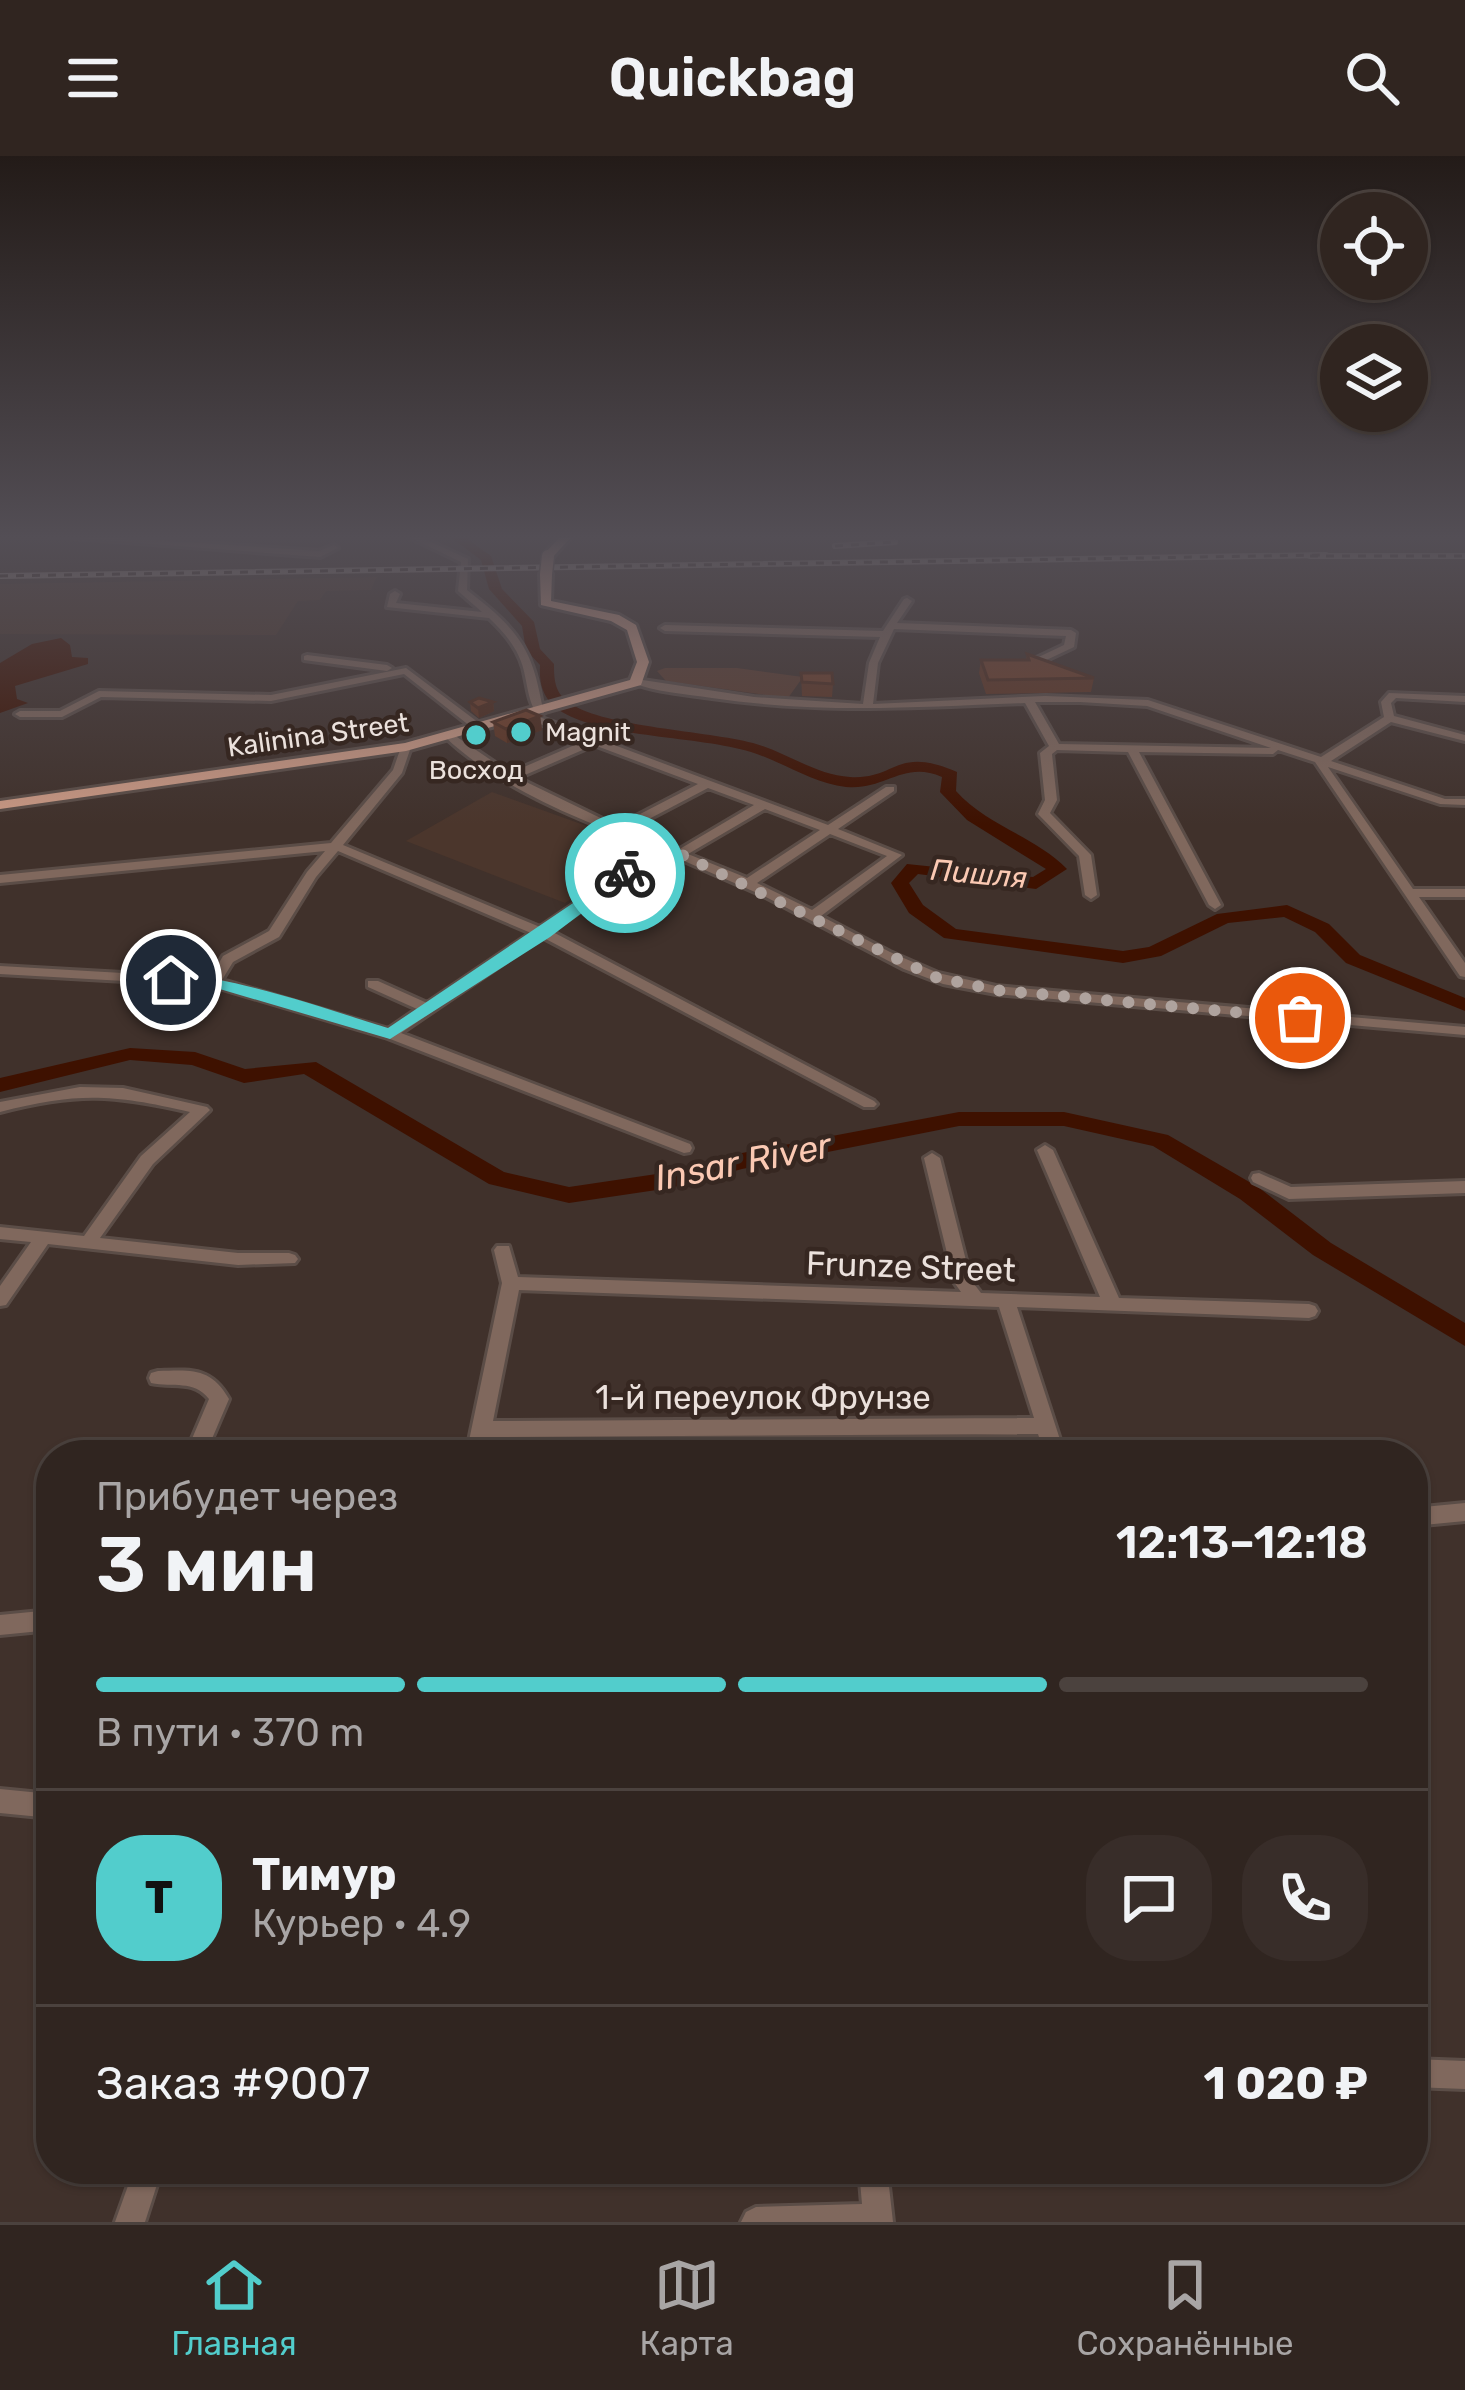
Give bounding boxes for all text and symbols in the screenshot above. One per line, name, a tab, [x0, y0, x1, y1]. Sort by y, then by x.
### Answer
icon: menu	[60, 45, 126, 111]
icon: search	[1339, 45, 1405, 111]
text: Quickbag	[609, 46, 856, 110]
map controls	[1320, 192, 1428, 432]
button: locate	[1320, 192, 1428, 300]
button: layers	[1320, 324, 1428, 432]
street label: Kalinina Street	[225, 706, 411, 764]
place label: Magnit	[545, 716, 631, 748]
marker: Magnit	[508, 719, 534, 745]
marker: Восход	[463, 722, 489, 748]
place label: Восход	[429, 754, 523, 786]
courier	[565, 813, 685, 933]
icon: bike	[592, 840, 658, 906]
water label: Пишля	[929, 852, 1029, 896]
pin	[120, 929, 222, 1031]
icon: home	[138, 947, 204, 1013]
pin	[1249, 967, 1351, 1069]
icon: bag	[1267, 985, 1333, 1051]
water label: Insar River	[651, 1123, 836, 1200]
street label: Frunze Street	[805, 1243, 1017, 1290]
street label: 1-й переулок Фрунзе	[595, 1378, 931, 1417]
text: Прибудет через	[96, 1474, 398, 1520]
text: 12:13–12:18	[1116, 1516, 1368, 1569]
text: 3 мин	[96, 1518, 317, 1611]
text: В пути · 370 m	[96, 1710, 364, 1756]
button: chat	[1086, 1835, 1212, 1961]
button: phone	[1242, 1835, 1368, 1961]
text: Тимур	[252, 1848, 397, 1901]
text: Т	[145, 1871, 173, 1924]
text: Курьер · 4.9	[252, 1901, 471, 1947]
text: Заказ #9007	[96, 2057, 370, 2110]
text: 1 020 ₽	[1204, 2057, 1368, 2110]
tab: Главная	[171, 2252, 297, 2363]
tab: Карта	[640, 2252, 734, 2363]
tab: Сохранённые	[1076, 2252, 1294, 2363]

